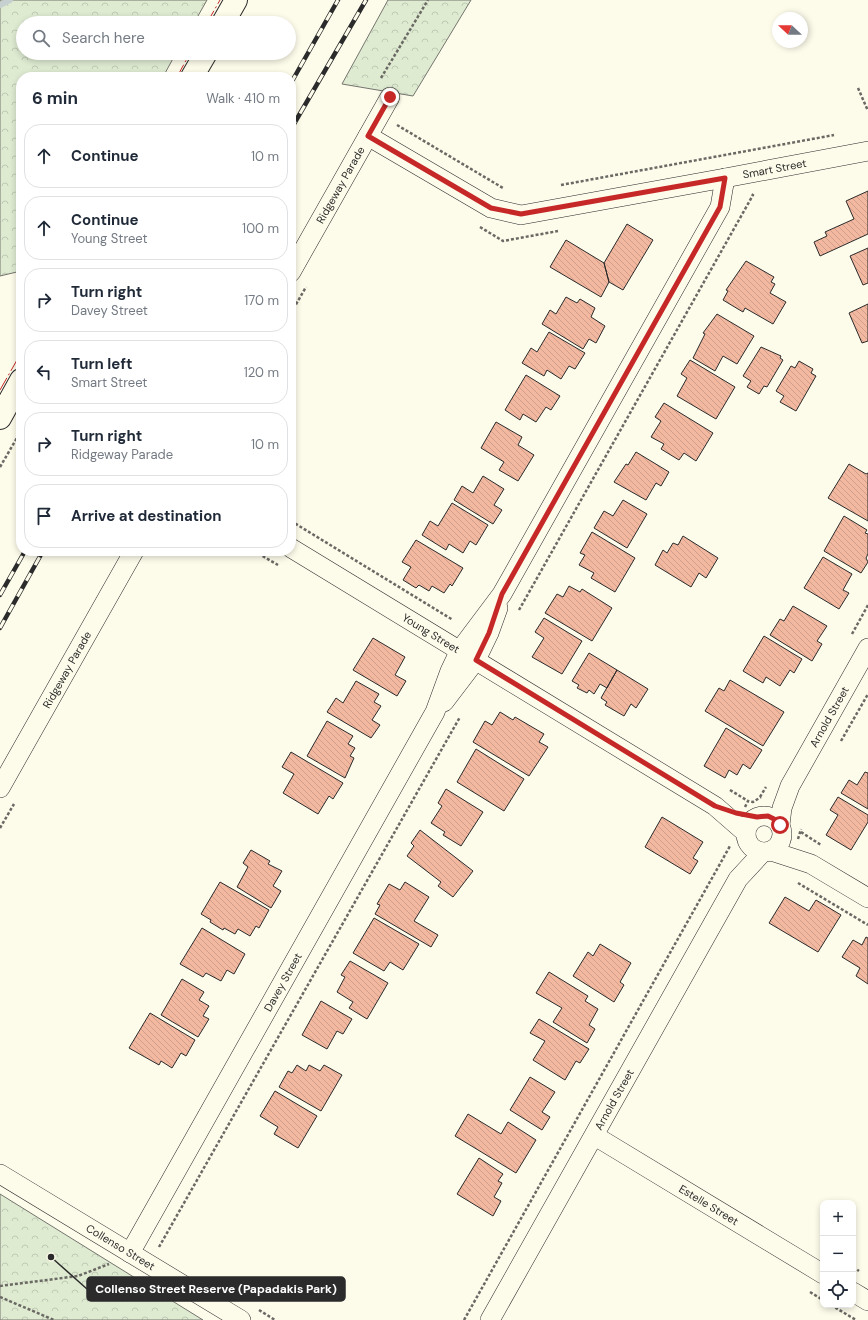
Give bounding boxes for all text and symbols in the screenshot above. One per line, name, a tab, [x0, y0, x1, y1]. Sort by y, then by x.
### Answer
north arrow	[772, 12, 808, 48]
search box	[16, 16, 296, 60]
icon: search	[30, 27, 52, 49]
text: Search here	[62, 28, 145, 48]
text: 6 min	[32, 87, 78, 109]
route end	[381, 88, 399, 106]
text: Walk · 410 m	[206, 90, 280, 107]
street label: Ridgeway Parade	[313, 144, 368, 226]
icon: ahead	[33, 145, 55, 167]
text: Continue	[71, 146, 139, 166]
text: 10 m	[251, 148, 279, 165]
street label: Smart Street	[741, 156, 808, 182]
text: Continue	[71, 210, 139, 230]
icon: ahead	[33, 217, 55, 239]
text: 100 m	[242, 220, 279, 237]
text: Young Street	[71, 230, 148, 247]
text: Turn right	[71, 282, 142, 302]
icon: right	[33, 289, 55, 311]
text: 170 m	[244, 292, 279, 309]
text: Davey Street	[71, 302, 148, 319]
text: Turn left	[71, 354, 132, 374]
icon: left	[33, 361, 55, 383]
text: 120 m	[244, 364, 279, 381]
text: Smart Street	[71, 374, 147, 391]
text: Turn right	[71, 426, 142, 446]
icon: right	[33, 433, 55, 455]
text: 10 m	[251, 436, 279, 453]
text: Ridgeway Parade	[71, 446, 173, 463]
icon: arrive	[33, 505, 55, 527]
text: Arrive at destination	[71, 506, 222, 526]
street label: Young Street	[400, 610, 462, 656]
street label: Ridgeway Parade	[40, 629, 94, 711]
street label: Arnold Street	[806, 684, 852, 750]
route start	[771, 816, 789, 834]
street label: Davey Street	[261, 950, 305, 1014]
street label: Arnold Street	[591, 1067, 637, 1132]
street label: Estelle Street	[676, 1181, 741, 1228]
map controls	[820, 1200, 856, 1308]
button: +	[820, 1200, 856, 1236]
street label: Collenso Street	[84, 1221, 158, 1273]
button: −	[820, 1236, 856, 1272]
button: locate	[820, 1272, 856, 1308]
callout: Collenso Street Reserve (Papadakis Park)	[87, 1277, 345, 1301]
text: Collenso Street Reserve (Papadakis Park)	[95, 1281, 337, 1297]

